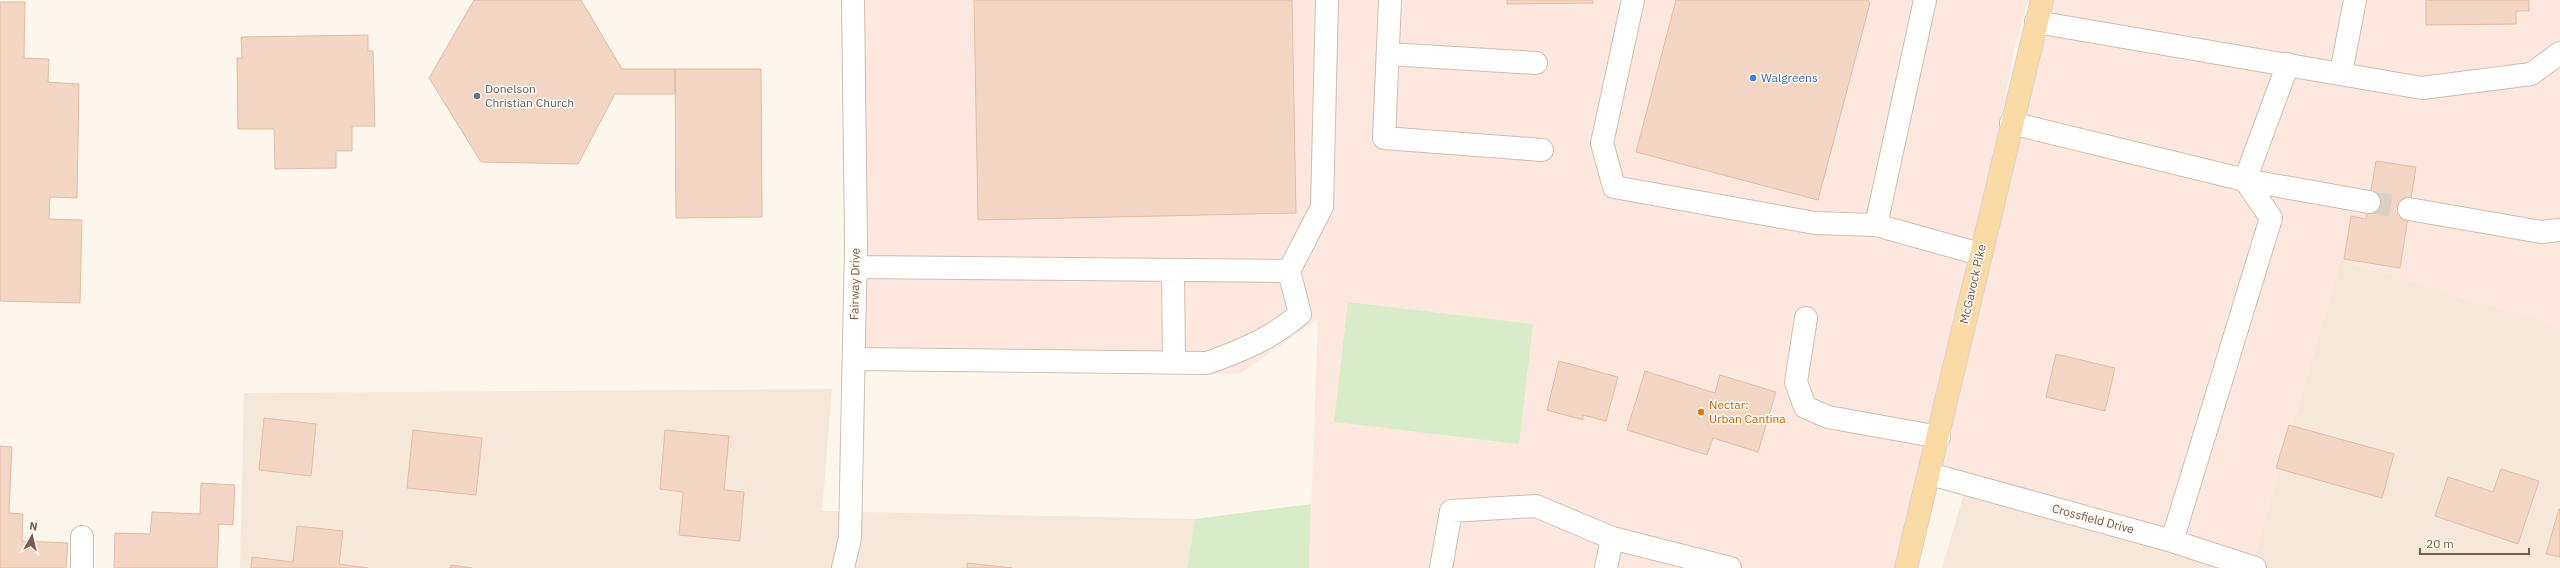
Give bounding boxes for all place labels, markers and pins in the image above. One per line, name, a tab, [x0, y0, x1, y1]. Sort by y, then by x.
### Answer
place label: Walgreens	[1761, 70, 1818, 85]
marker: Walgreens	[1748, 73, 1758, 83]
place label: Donelson Christian Church	[485, 81, 574, 110]
marker: Donelson Christian Church	[472, 91, 482, 101]
place label: Nectar: Urban Cantina	[1709, 397, 1786, 426]
marker: Nectar: Urban Cantina	[1696, 407, 1706, 417]

